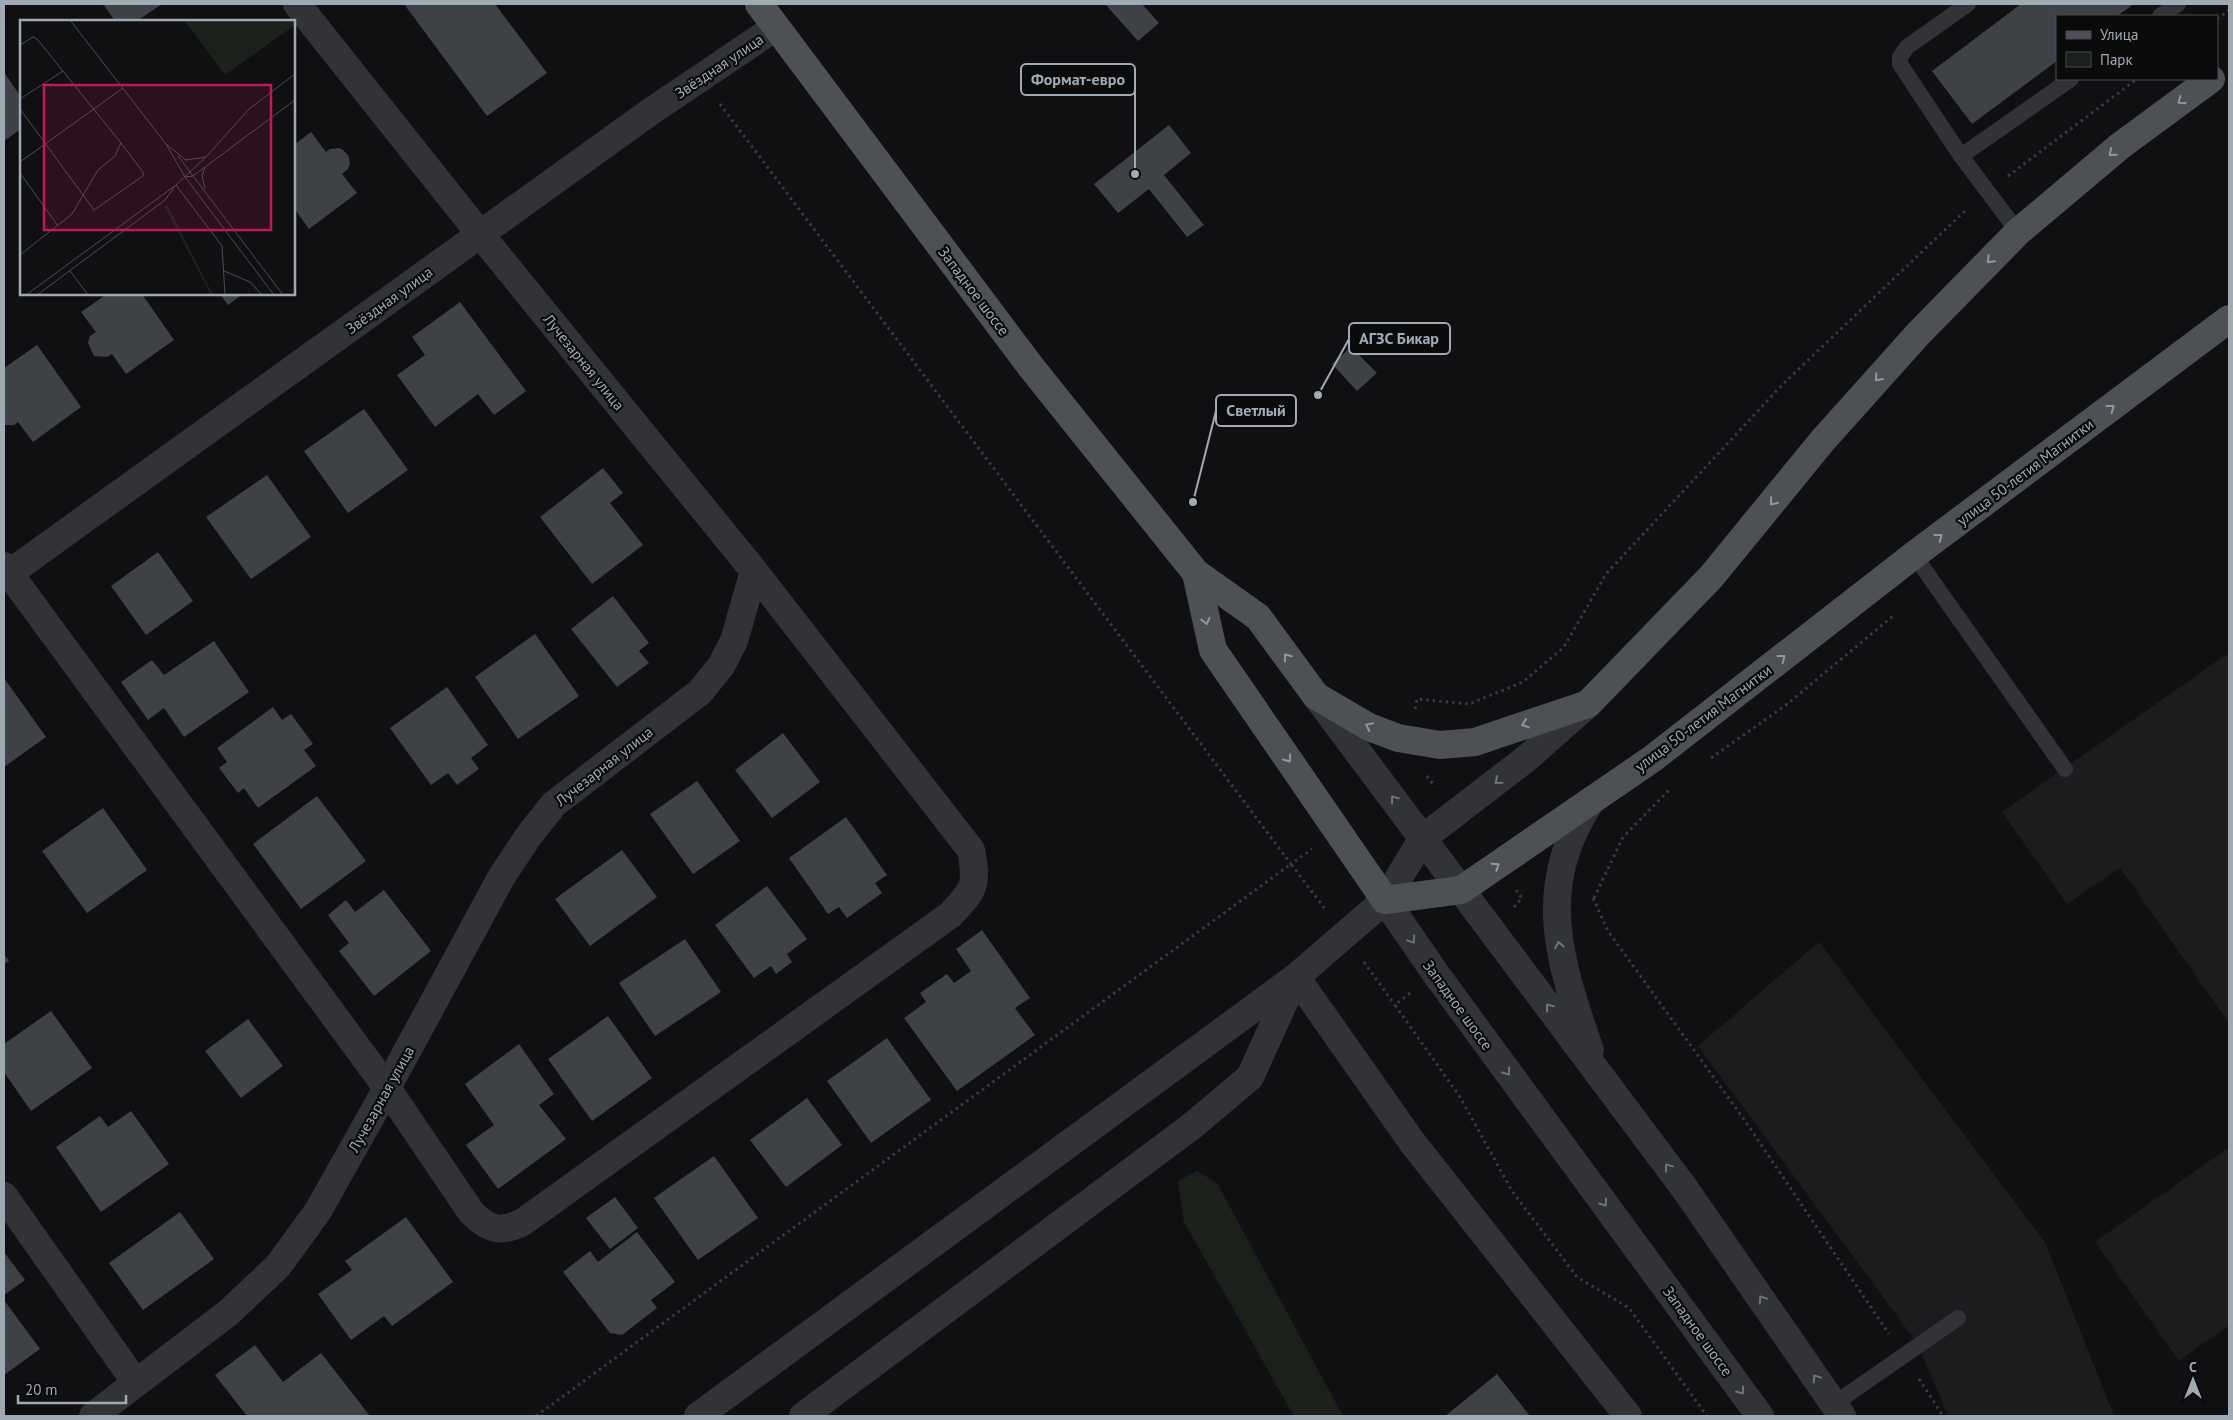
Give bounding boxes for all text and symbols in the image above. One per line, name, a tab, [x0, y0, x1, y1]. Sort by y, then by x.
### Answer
legend	[2056, 15, 2218, 80]
inset map	[20, 20, 295, 295]
text: Улица	[2100, 25, 2138, 44]
street label: Звёздная улица	[671, 29, 767, 103]
text: Парк	[2100, 50, 2133, 69]
callout: Формат-евро	[1021, 64, 1135, 95]
text: Формат-евро	[1031, 69, 1125, 89]
one-way arrow	[2177, 95, 2187, 104]
one-way arrow	[2108, 147, 2117, 156]
street label: Западное шоссе	[934, 243, 1014, 339]
one-way arrow	[1987, 255, 1996, 264]
street label: Звёздная улица	[342, 262, 436, 338]
street label: Лучезарная улица	[539, 309, 629, 414]
callout: АГЗС Бикар	[1349, 323, 1450, 354]
text: АГЗС Бикар	[1359, 328, 1439, 348]
one-way arrow	[1875, 373, 1884, 382]
callout: Светлый	[1216, 395, 1296, 426]
text: Светлый	[1226, 400, 1286, 420]
one-way arrow	[2105, 405, 2115, 414]
street label: улица 50-летия Магнитки	[1953, 414, 2097, 530]
one-way arrow	[1770, 496, 1778, 505]
one-way arrow	[1933, 534, 1943, 543]
one-way arrow	[1200, 616, 1211, 625]
one-way arrow	[1284, 653, 1293, 663]
one-way arrow	[1777, 654, 1786, 663]
street label: улица 50-летия Магнитки	[1631, 660, 1775, 776]
one-way arrow	[1522, 718, 1530, 728]
street label: Лучезарная улица	[551, 722, 656, 811]
one-way arrow	[1365, 722, 1374, 732]
one-way arrow	[1282, 753, 1291, 763]
one-way arrow	[1495, 775, 1504, 783]
one-way arrow	[1391, 796, 1399, 805]
one-way arrow	[1490, 863, 1499, 872]
one-way arrow	[1406, 935, 1415, 944]
one-way arrow	[1554, 940, 1565, 949]
street label: Западное шоссе	[1419, 956, 1497, 1054]
one-way arrow	[1546, 1003, 1555, 1013]
street label: Лучезарная улица	[344, 1043, 418, 1156]
one-way arrow	[1502, 1066, 1510, 1075]
one-way arrow	[1665, 1163, 1674, 1173]
one-way arrow	[1598, 1197, 1607, 1207]
street label: Западное шоссе	[1659, 1282, 1737, 1380]
one-way arrow	[1759, 1295, 1768, 1305]
north arrow	[2168, 1355, 2218, 1405]
text: С	[2189, 1358, 2197, 1376]
scale bar	[18, 1372, 125, 1404]
one-way arrow	[1813, 1374, 1822, 1384]
text: 20 m	[25, 1380, 58, 1399]
one-way arrow	[1735, 1385, 1744, 1395]

